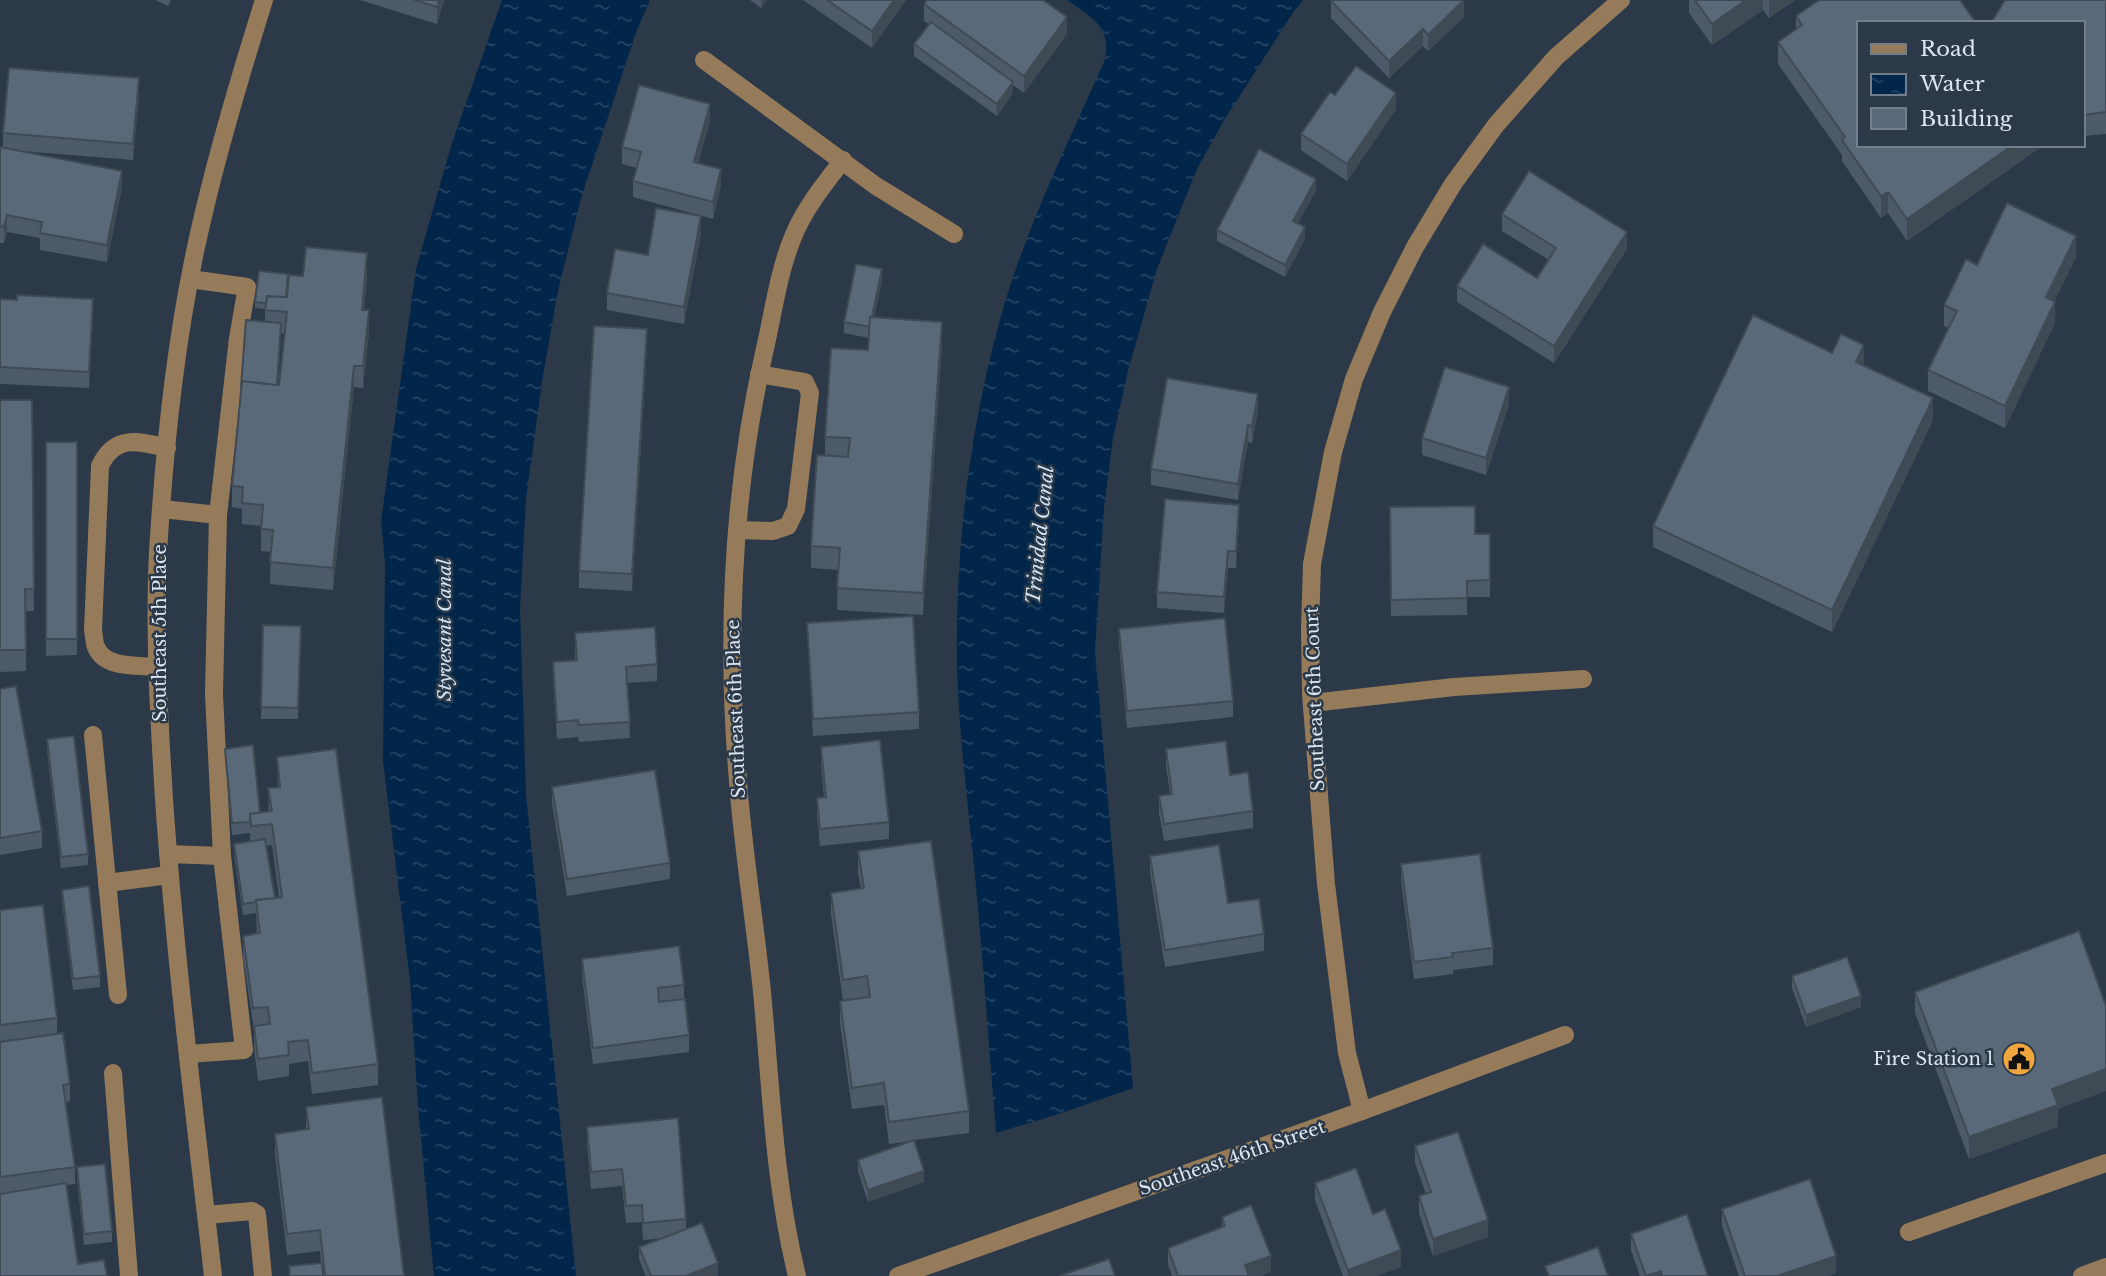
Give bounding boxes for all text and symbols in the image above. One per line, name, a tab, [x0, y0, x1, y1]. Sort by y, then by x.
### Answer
legend	[1857, 21, 2085, 147]
text: Road	[1920, 36, 1976, 62]
text: Water	[1919, 71, 1984, 97]
text: Building	[1920, 106, 2013, 132]
water label: Trinidad Canal	[1021, 465, 1059, 605]
street label: Southeast 5th Place	[149, 544, 171, 722]
water label: Styvesant Canal	[433, 559, 456, 701]
street label: Southeast 6th Court	[1301, 606, 1329, 792]
street label: Southeast 6th Place	[722, 619, 750, 799]
public building icon: Fire Station 1	[2000, 1040, 2038, 1078]
place label: Fire Station 1	[1873, 1048, 1994, 1070]
street label: Southeast 46th Street	[1136, 1116, 1328, 1200]

